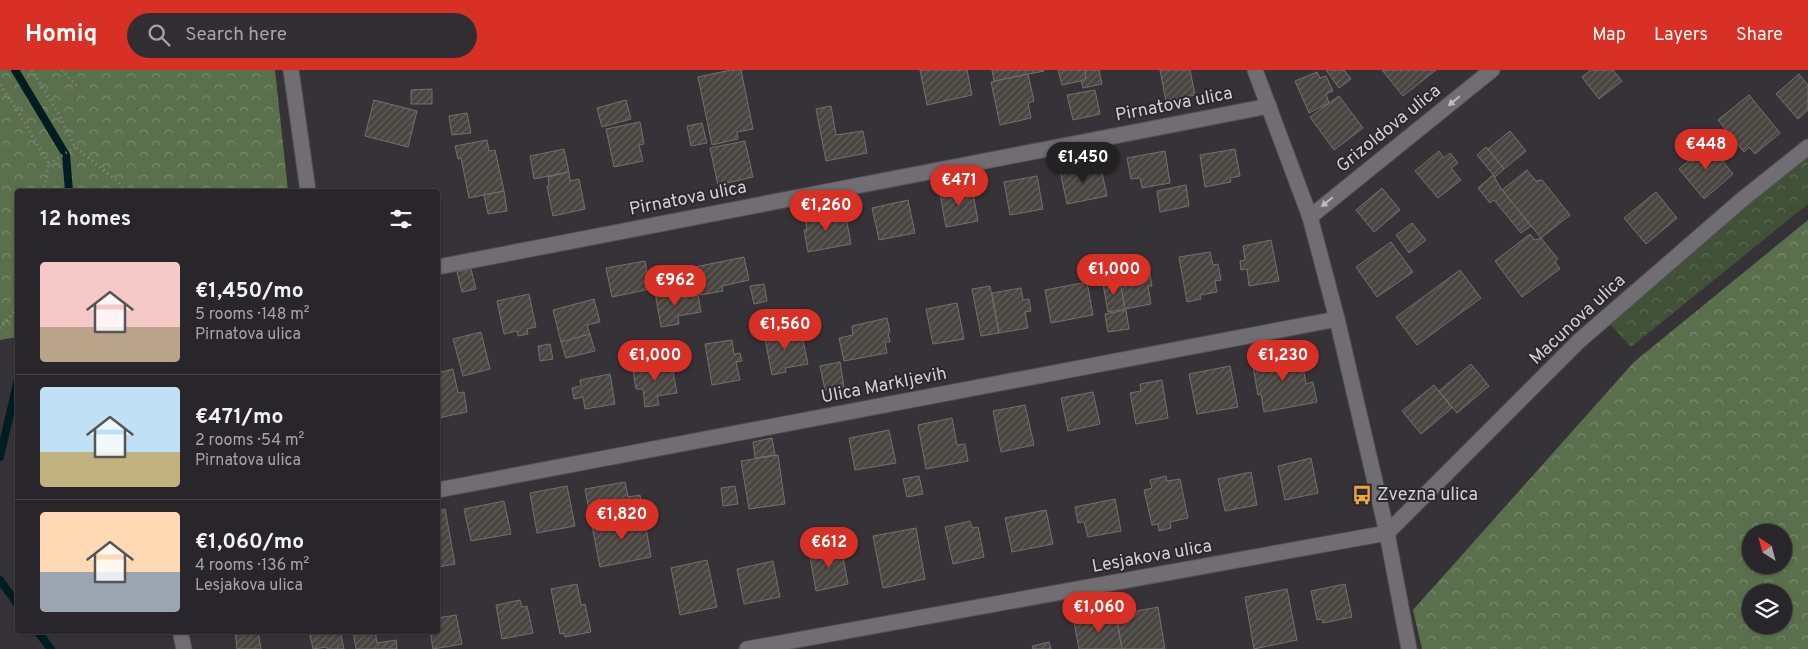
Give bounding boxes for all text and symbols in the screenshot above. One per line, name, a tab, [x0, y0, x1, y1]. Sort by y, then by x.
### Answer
search box	[127, 13, 477, 58]
text: Homiq	[25, 20, 97, 50]
icon: search	[145, 21, 173, 49]
text: Search here	[185, 23, 287, 47]
text: Map	[1592, 24, 1626, 47]
text: Layers	[1654, 24, 1708, 47]
text: Share	[1736, 24, 1783, 47]
street label: Grizoldova ulica	[1332, 80, 1446, 178]
street label: Pirnatova ulica	[1113, 82, 1235, 128]
one-way arrow	[1448, 95, 1461, 106]
pin: €448	[1676, 128, 1736, 171]
text: €448	[1686, 135, 1726, 155]
pin: €1,450	[1042, 142, 1124, 184]
text: €1,450	[1057, 148, 1109, 168]
pin: €471	[929, 164, 989, 207]
text: €471	[941, 171, 977, 191]
street label: Pirnatova ulica	[627, 176, 749, 222]
pin: €1,260	[785, 190, 867, 232]
text: €1,260	[801, 196, 851, 216]
one-way arrow	[1321, 197, 1334, 208]
icon: filters	[387, 205, 415, 233]
text: 12 homes	[40, 206, 131, 233]
pin: €1,000	[1073, 254, 1155, 296]
text: €1,000	[1088, 260, 1140, 280]
pin: €962	[645, 264, 705, 307]
street label: Macunova ulica	[1525, 270, 1631, 370]
text: €962	[655, 271, 695, 291]
text: €1,450/mo	[195, 278, 304, 305]
icon: home	[80, 282, 140, 342]
text: 5 rooms · 148 m²	[195, 305, 310, 325]
pin: €1,560	[744, 308, 826, 351]
text: €1,560	[760, 315, 810, 335]
text: Pirnatova ulica	[195, 325, 301, 345]
pin: €1,000	[614, 340, 696, 382]
pin: €1,230	[1242, 340, 1324, 382]
text: €1,000	[629, 346, 681, 366]
text: €1,230	[1258, 346, 1308, 366]
street label: Ulica Markljevih	[819, 363, 949, 409]
text: €471/mo	[195, 404, 283, 431]
icon: home	[80, 407, 140, 467]
text: 2 rooms · 54 m²	[195, 431, 304, 451]
text: Pirnatova ulica	[195, 451, 301, 471]
bus stop icon: Zvezna ulica	[1351, 484, 1373, 506]
place label: Zvezna ulica	[1377, 484, 1478, 507]
pin: €1,820	[581, 498, 663, 541]
text: €1,820	[597, 505, 647, 525]
north arrow	[1742, 524, 1792, 574]
map controls	[1742, 524, 1792, 634]
pin: €612	[799, 526, 859, 569]
text: €1,060/mo	[195, 529, 304, 556]
icon: home	[80, 532, 140, 592]
text: €612	[811, 533, 847, 553]
street label: Lesjakova ulica	[1090, 535, 1214, 579]
text: 4 rooms · 136 m²	[195, 556, 309, 576]
text: Lesjakova ulica	[195, 576, 303, 596]
button: layers	[1742, 584, 1792, 634]
pin: €1,060	[1058, 592, 1140, 634]
text: €1,060	[1073, 598, 1125, 618]

